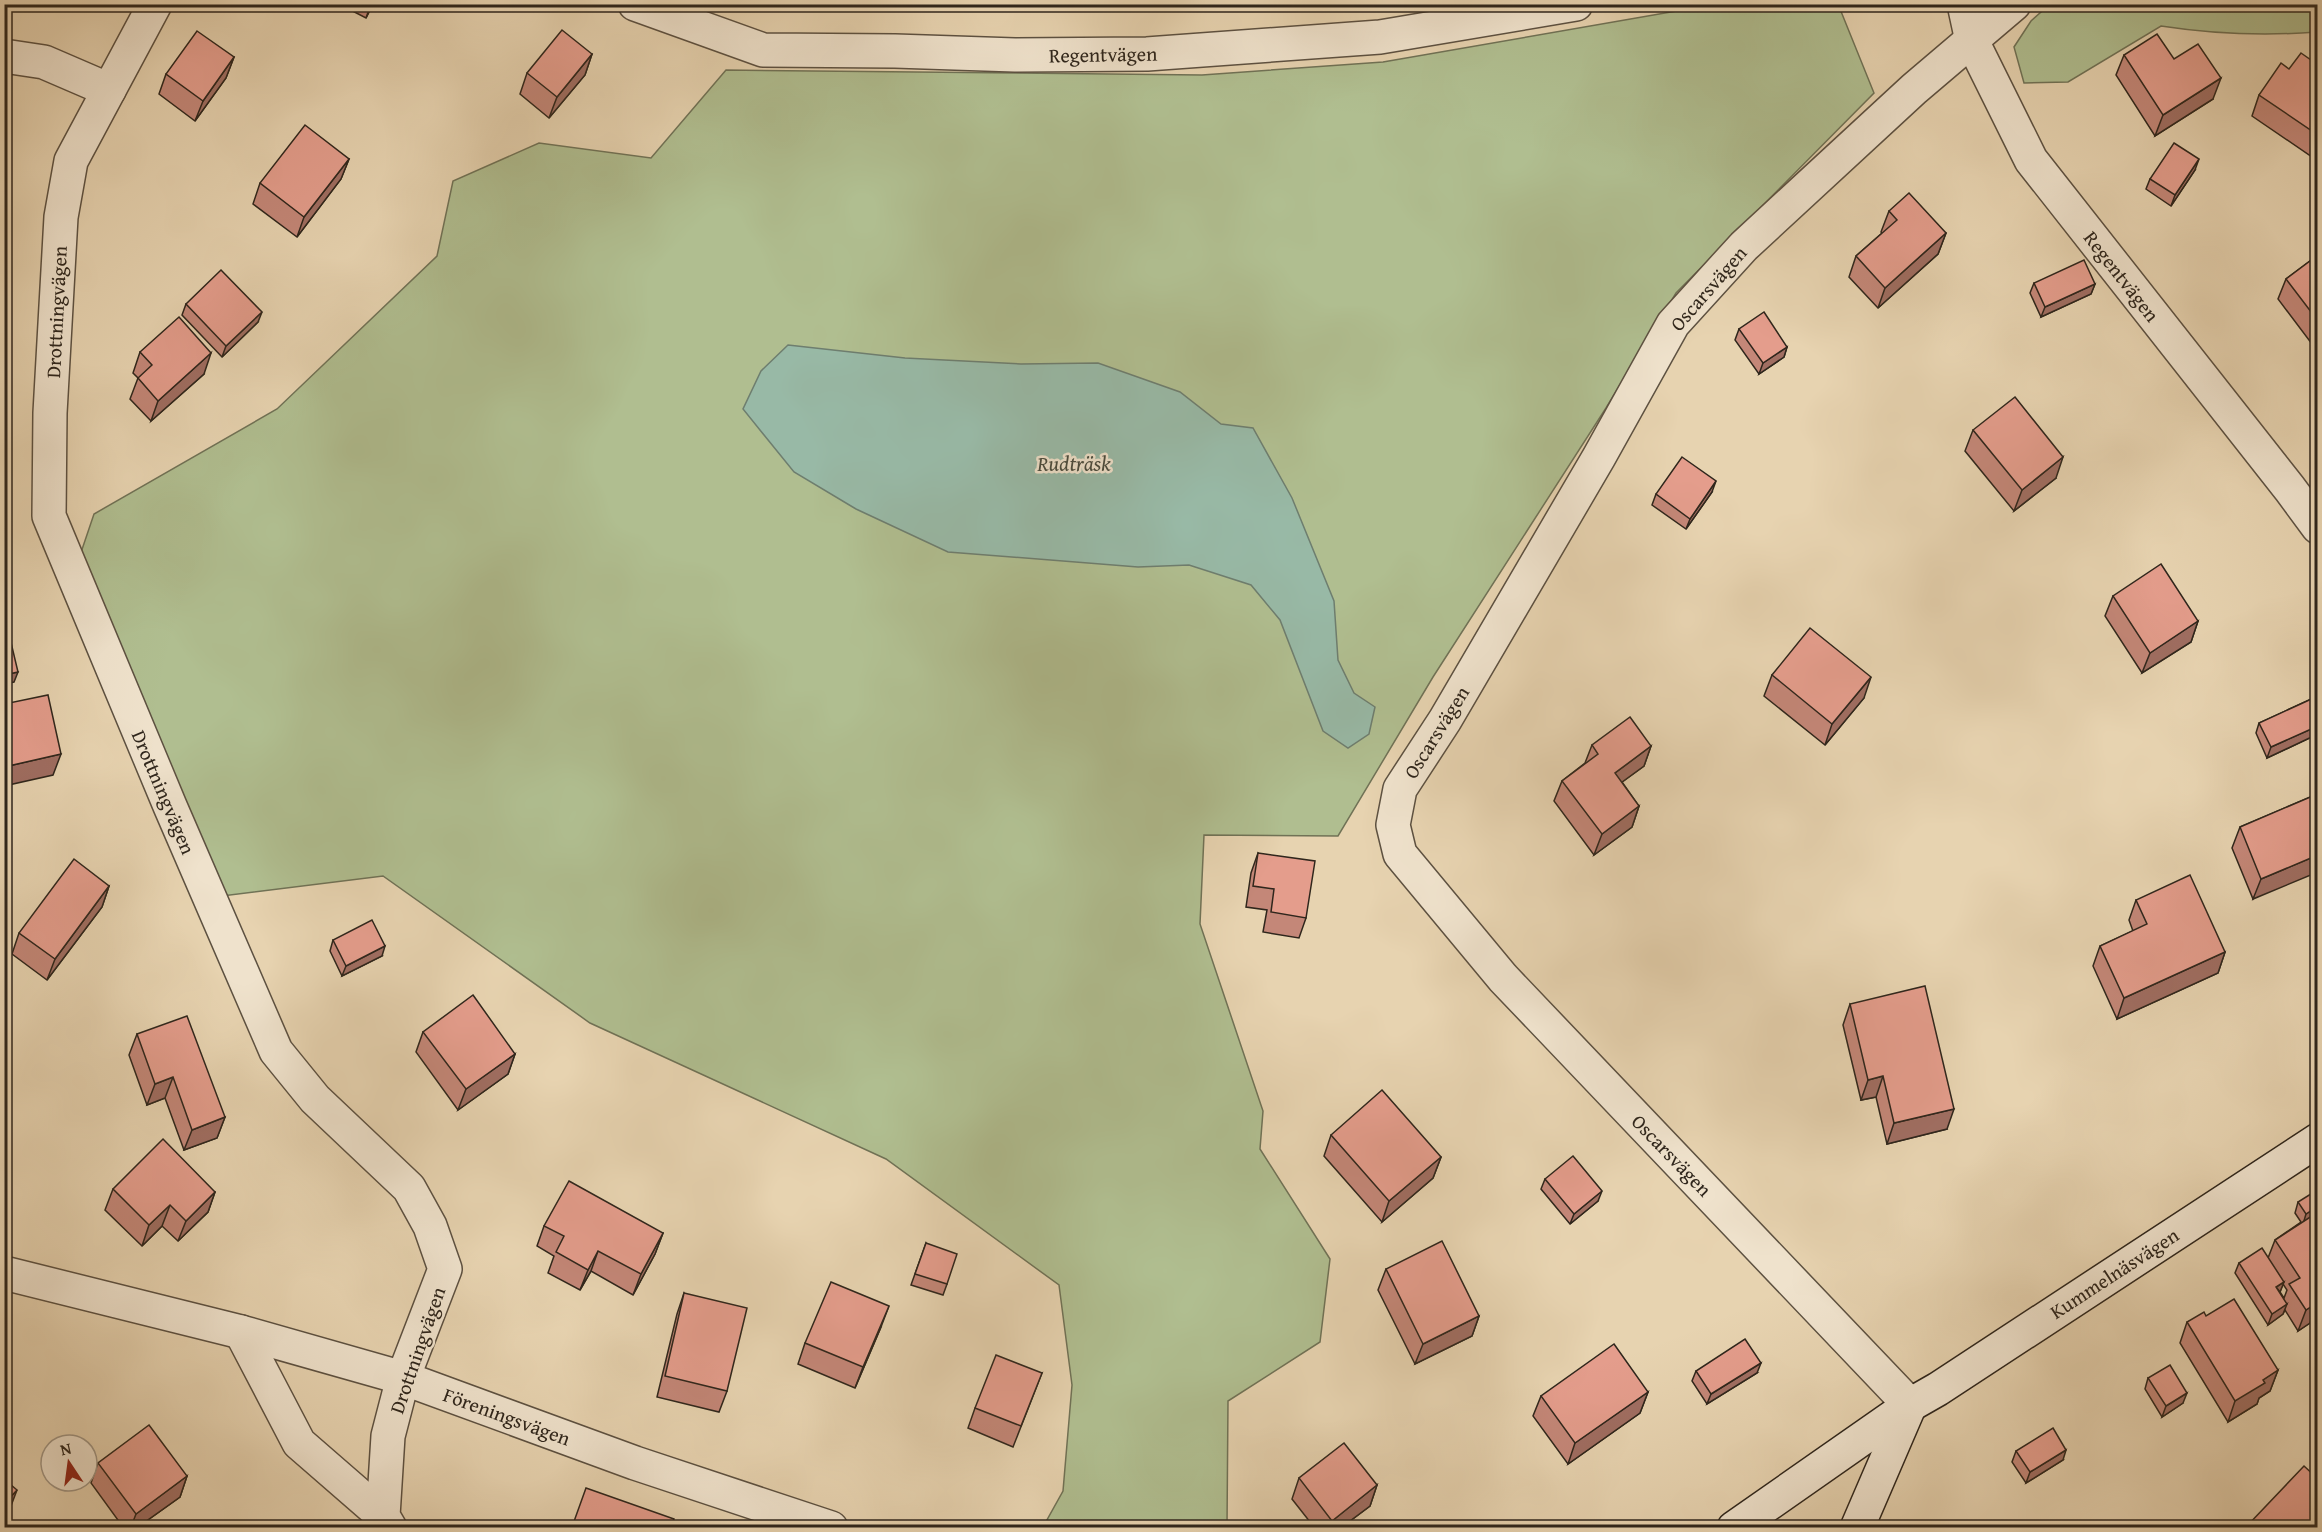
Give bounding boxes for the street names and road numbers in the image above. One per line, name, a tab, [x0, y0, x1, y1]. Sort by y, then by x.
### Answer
street label: Regentvägen	[1048, 39, 1158, 69]
street label: Regentvägen	[2077, 224, 2167, 328]
street label: Oscarsvägen	[1663, 239, 1753, 337]
street label: Drottningvägen	[38, 245, 74, 379]
street label: Oscarsvägen	[1396, 680, 1476, 784]
street label: Drottningvägen	[125, 725, 203, 859]
street label: Oscarsvägen	[1625, 1107, 1719, 1203]
street label: Kummelnäsvägen	[2044, 1220, 2184, 1326]
street label: Drottningvägen	[382, 1283, 452, 1417]
street label: Föreningsvägen	[439, 1380, 575, 1452]

